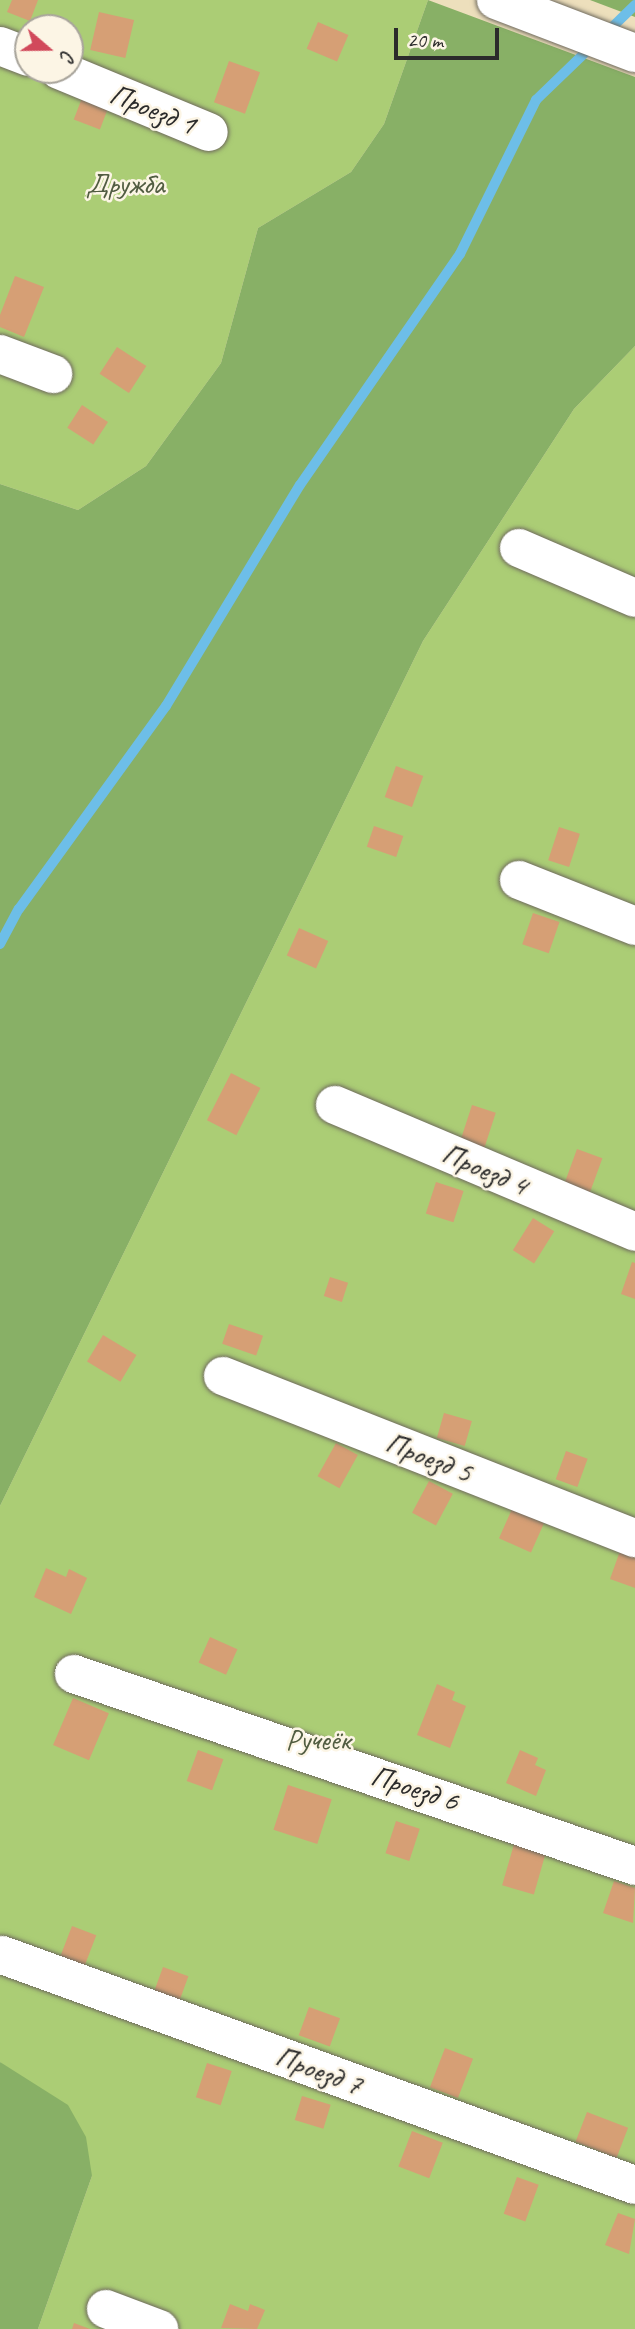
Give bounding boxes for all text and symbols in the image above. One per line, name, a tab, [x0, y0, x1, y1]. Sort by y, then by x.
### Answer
north arrow	[14, 14, 84, 84]
scale bar	[397, 14, 502, 58]
text: 20 m	[407, 27, 443, 53]
text: С	[54, 47, 80, 64]
street label: Проезд 1	[105, 76, 201, 142]
park label: Дружба	[86, 165, 164, 201]
street label: Проезд 4	[437, 1135, 533, 1203]
street label: Проезд 5	[381, 1424, 477, 1490]
park label: Ручеёк	[286, 1721, 350, 1757]
street label: Проезд 6	[367, 1757, 463, 1819]
street label: Проезд 7	[271, 2038, 367, 2102]

